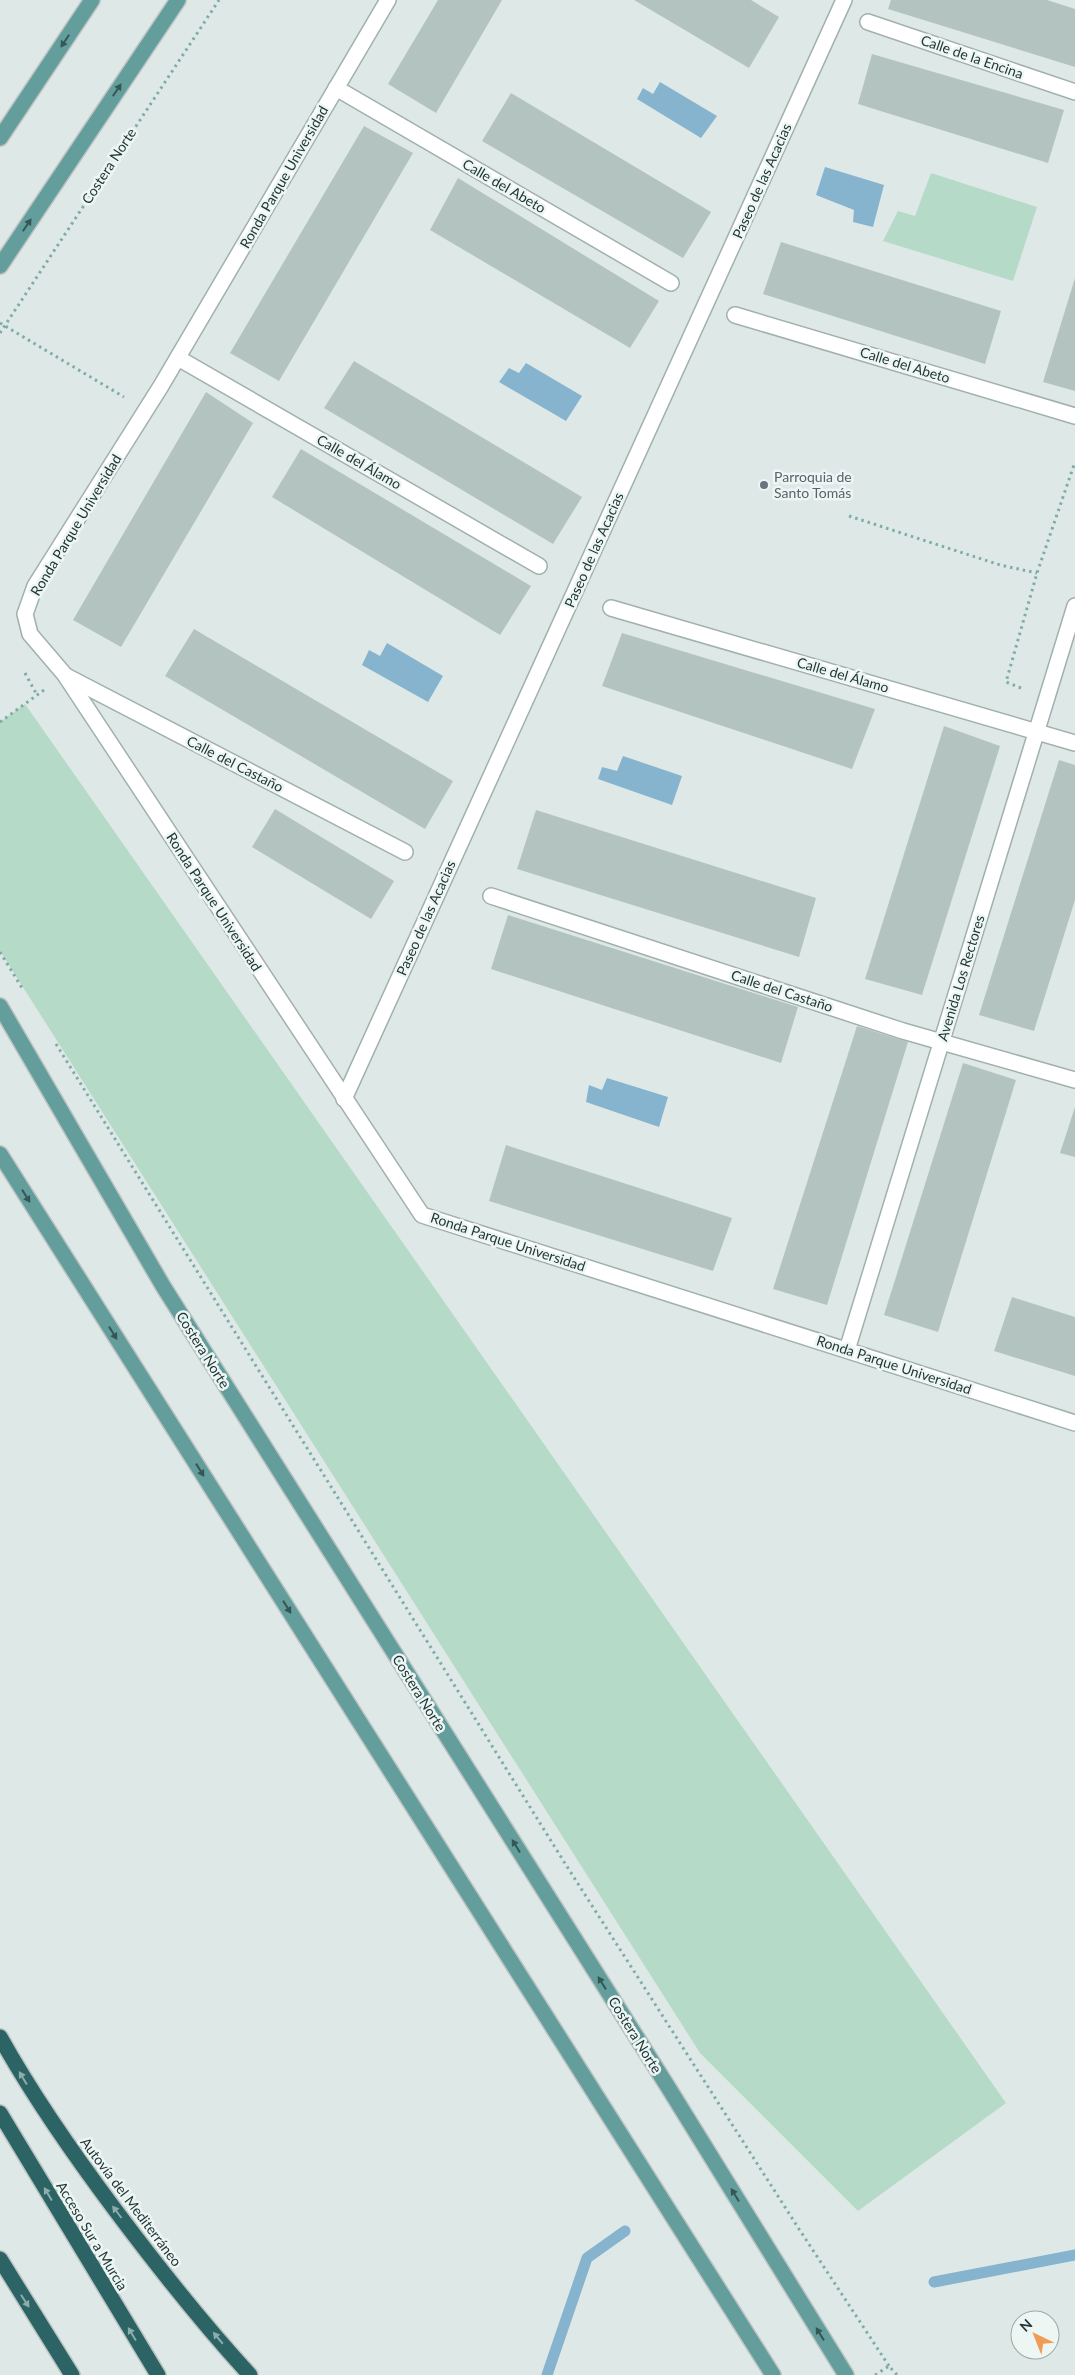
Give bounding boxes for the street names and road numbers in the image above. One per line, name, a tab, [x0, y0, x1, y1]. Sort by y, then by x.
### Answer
street label: Calle de la Encina	[919, 31, 1026, 82]
street label: Ronda Parque Universidad	[236, 102, 331, 251]
street label: Paseo de las Acacias	[728, 121, 795, 241]
street label: Costera Norte	[78, 125, 139, 207]
street label: Calle del Abeto	[460, 155, 549, 216]
street label: Calle del Abeto	[858, 343, 952, 386]
street label: Calle del Álamo	[314, 431, 405, 493]
street label: Ronda Parque Universidad	[27, 451, 125, 598]
street label: Paseo de las Acacias	[560, 490, 627, 610]
street label: Calle del Álamo	[795, 653, 891, 696]
street label: Calle del Castaño	[184, 732, 286, 795]
street label: Ronda Parque Universidad	[163, 829, 266, 974]
street label: Paseo de las Acacias	[392, 858, 459, 978]
street label: Avenida Los Rectores	[933, 913, 988, 1043]
street label: Calle del Castaño	[729, 966, 835, 1015]
street label: Ronda Parque Universidad	[429, 1208, 588, 1275]
street label: Costera Norte	[173, 1308, 234, 1391]
street label: Ronda Parque Universidad	[815, 1331, 974, 1398]
street label: Costera Norte	[389, 1651, 450, 1734]
street label: Costera Norte	[605, 1993, 666, 2076]
street label: Autovía del Mediterráneo	[77, 2134, 185, 2270]
street label: Acceso Sur a Murcia	[53, 2178, 132, 2293]

